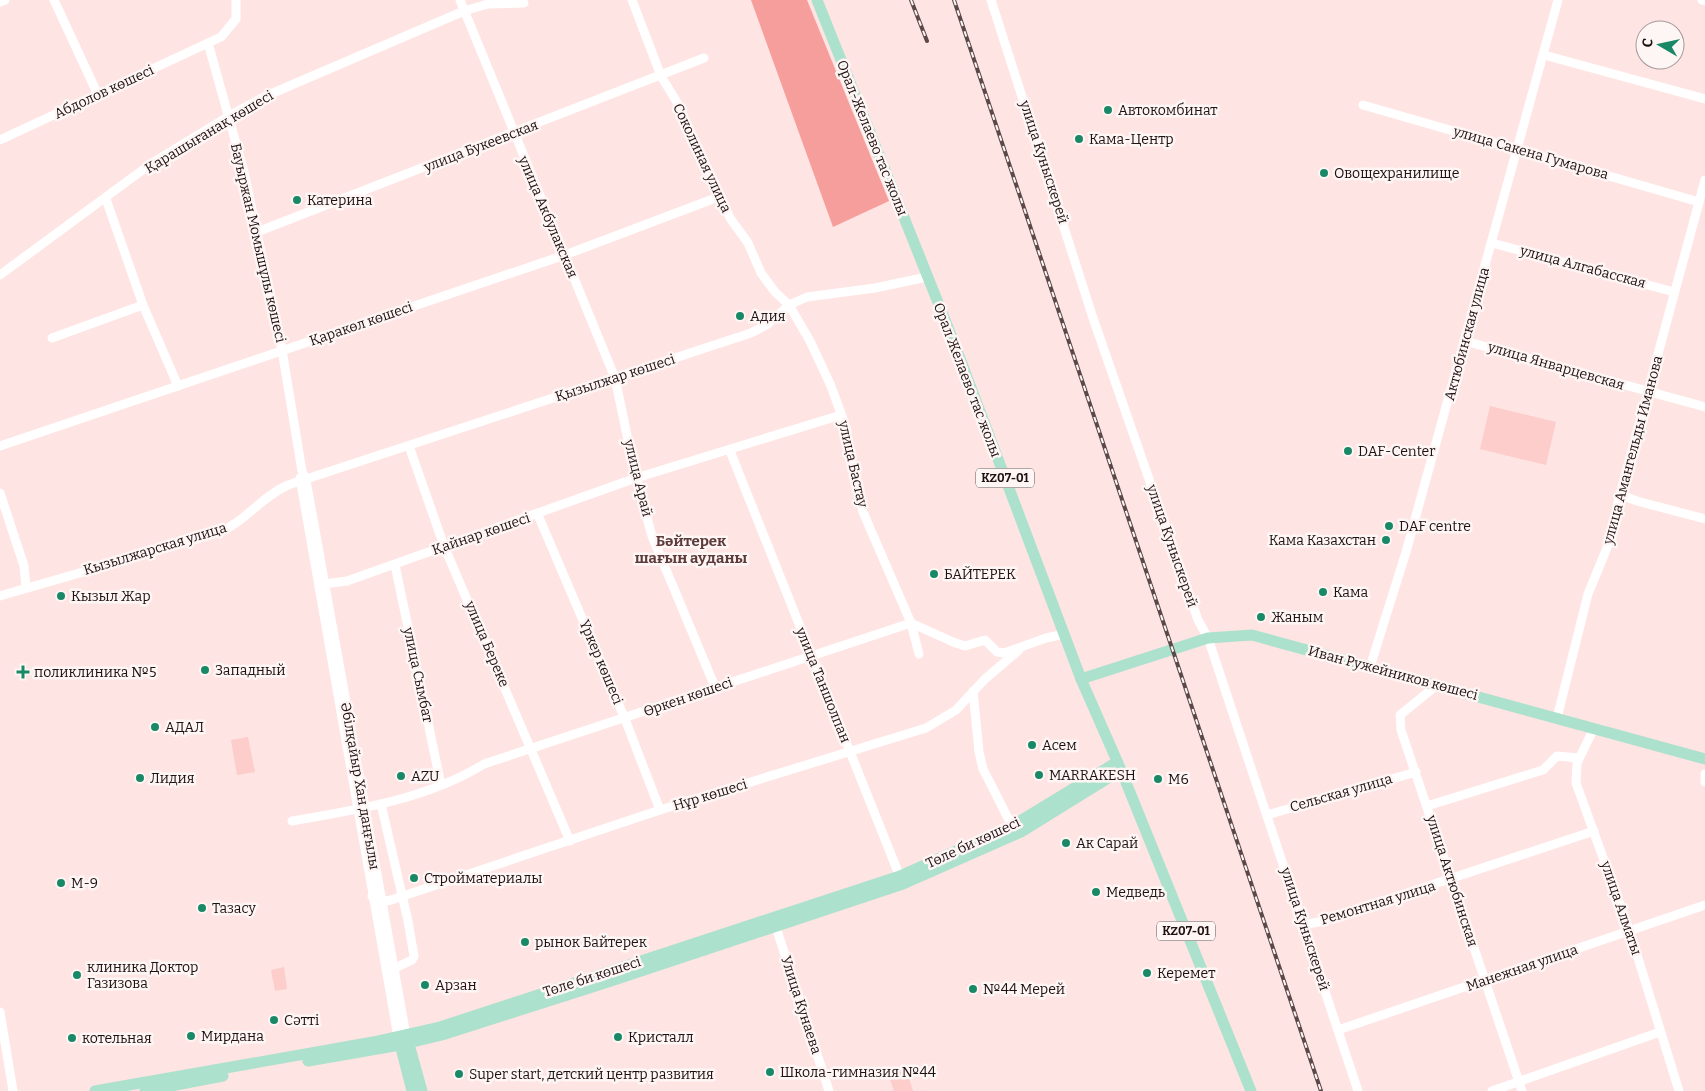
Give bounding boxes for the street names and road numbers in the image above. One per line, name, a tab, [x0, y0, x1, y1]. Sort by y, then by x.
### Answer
street label: Орал-Желаево тас жолы	[833, 58, 911, 218]
street label: Абдолов көшесі	[51, 61, 157, 123]
street label: Қарашығанақ көшесі	[142, 87, 276, 177]
street label: улица Куныскерей	[1016, 97, 1072, 226]
street label: Соколиная улица	[669, 101, 735, 216]
street label: улица Букеевская	[421, 116, 541, 176]
street label: улица Сакена Гумарова	[1450, 122, 1611, 183]
street label: Бауыржан Момышұлы көшесі	[227, 142, 289, 344]
street label: улица Акбулакская	[514, 153, 581, 281]
street label: улица Алгабасская	[1517, 242, 1648, 292]
street label: Актюбинская улица	[1441, 265, 1493, 403]
street label: Қаракөл көшесі	[307, 298, 415, 350]
street label: Орал Желаево тас жолы	[930, 300, 1004, 460]
street label: улица Январцевская	[1485, 338, 1626, 394]
street label: Қызылжар көшесі	[553, 351, 677, 405]
street label: улица Амангельды Иманова	[1599, 353, 1667, 547]
street label: улица Бастау	[835, 418, 871, 510]
street label: улица Арай	[620, 437, 656, 518]
road number: KZ07-01	[976, 468, 1034, 488]
street label: улица Куныскерей	[1143, 481, 1201, 610]
street label: Қайнар көшесі	[430, 509, 532, 559]
street label: Кызылжарская улица	[81, 519, 229, 579]
street label: улица Береке	[461, 598, 513, 690]
street label: Үркер көшесі	[576, 617, 626, 707]
street label: улица Таншолпан	[792, 624, 854, 745]
street label: улица Сымбат	[399, 625, 436, 724]
street label: Иван Ружейников көшесі	[1306, 642, 1480, 704]
street label: Өркен көшесі	[641, 674, 735, 720]
street label: Әбілқайыр Хан даңғылы	[337, 701, 383, 871]
street label: Сельская улица	[1288, 770, 1394, 816]
street label: Нұр көшесі	[671, 776, 749, 814]
street label: улица Актюбинская	[1422, 812, 1481, 949]
street label: Төле би көшесі	[923, 814, 1023, 872]
street label: улица Алматы	[1597, 858, 1645, 957]
street label: улица Куныскерей	[1277, 864, 1333, 993]
street label: Ремонтная улица	[1318, 877, 1438, 929]
road number: KZ07-01	[1157, 921, 1215, 940]
street label: Манежная улица	[1464, 941, 1580, 995]
street label: Төле би көшесі	[541, 953, 643, 1001]
street label: Улица Кунаева	[777, 954, 825, 1056]

